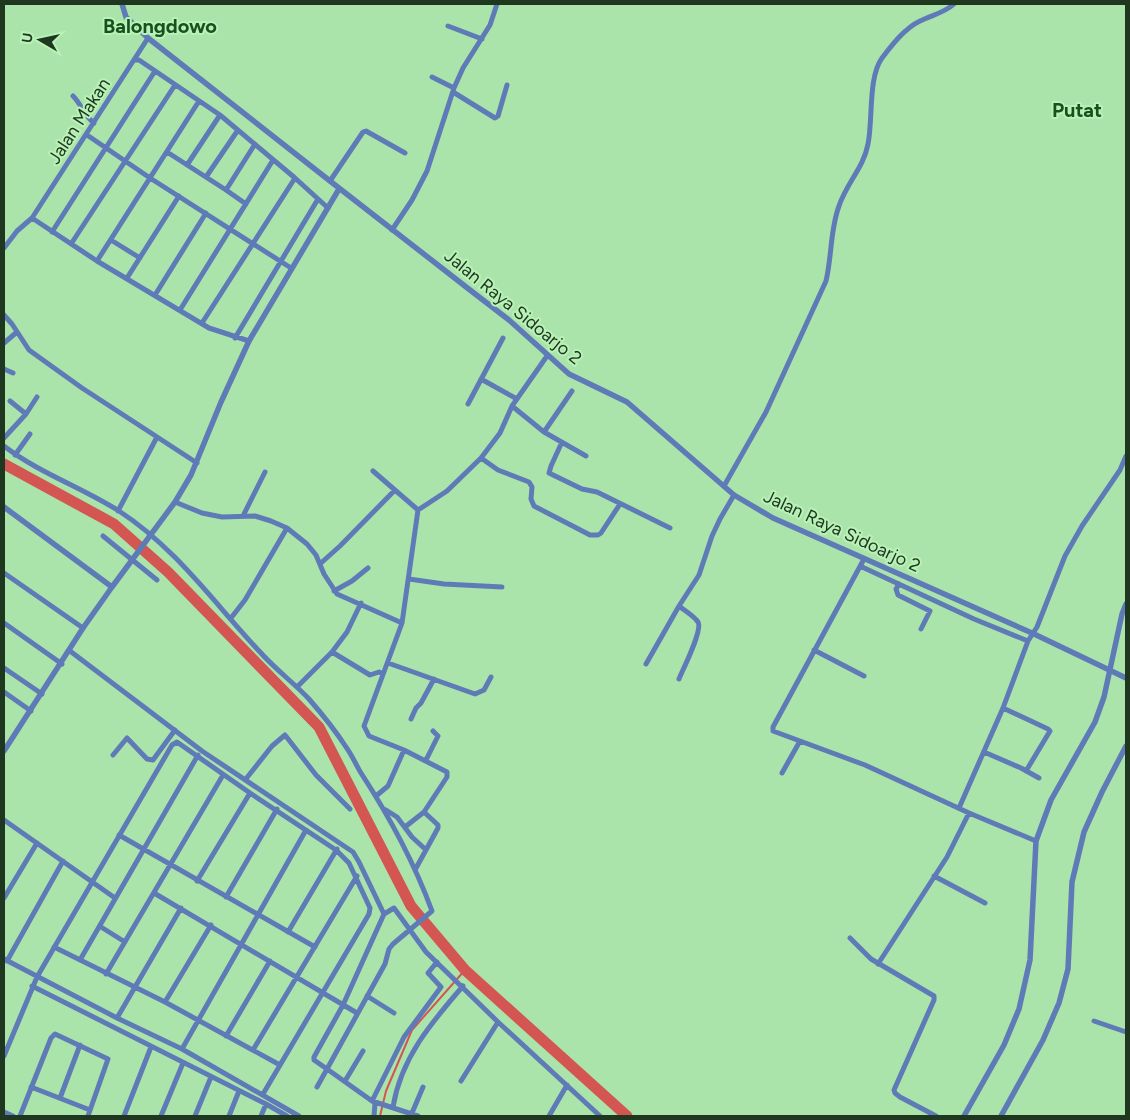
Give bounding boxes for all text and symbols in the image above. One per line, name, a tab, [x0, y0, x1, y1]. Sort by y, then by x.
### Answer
district label: Balongdowo	[103, 14, 217, 38]
north arrow	[15, 15, 65, 65]
text: U	[18, 32, 37, 44]
street label: Jalan Makan	[43, 74, 115, 168]
district label: Putat	[1052, 98, 1102, 122]
street label: Jalan Raya Sidoarjo 2	[440, 245, 586, 369]
street label: Jalan Raya Sidoarjo 2	[760, 485, 924, 577]

